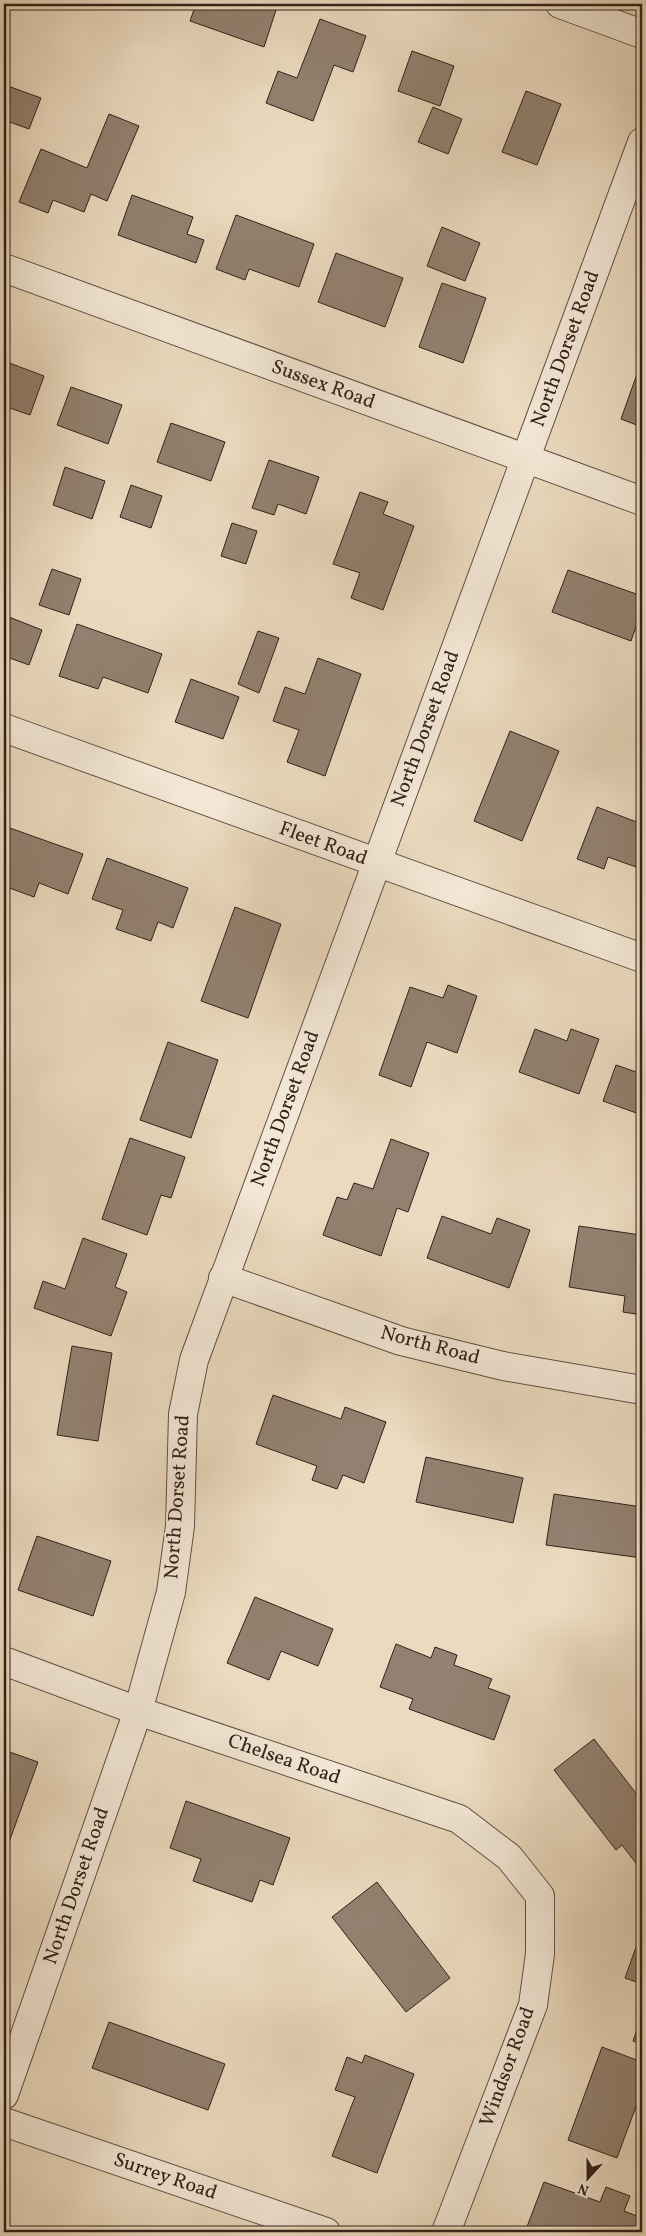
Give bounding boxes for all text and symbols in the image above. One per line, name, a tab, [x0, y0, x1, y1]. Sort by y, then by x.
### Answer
street label: North Dorset Road	[525, 267, 607, 431]
street label: Sussex Road	[267, 353, 379, 417]
street label: North Dorset Road	[385, 647, 467, 811]
street label: Fleet Road	[275, 815, 371, 873]
street label: North Dorset Road	[245, 1027, 327, 1191]
street label: North Road	[377, 1319, 483, 1373]
street label: North Dorset Road	[158, 1414, 198, 1580]
street label: Chelsea Road	[224, 1728, 344, 1792]
street label: North Dorset Road	[37, 1804, 117, 1968]
street label: Windsor Road	[473, 2003, 543, 2131]
street label: Surrey Road	[110, 2146, 220, 2208]
north arrow	[564, 2154, 614, 2204]
text: N	[576, 2178, 592, 2199]

